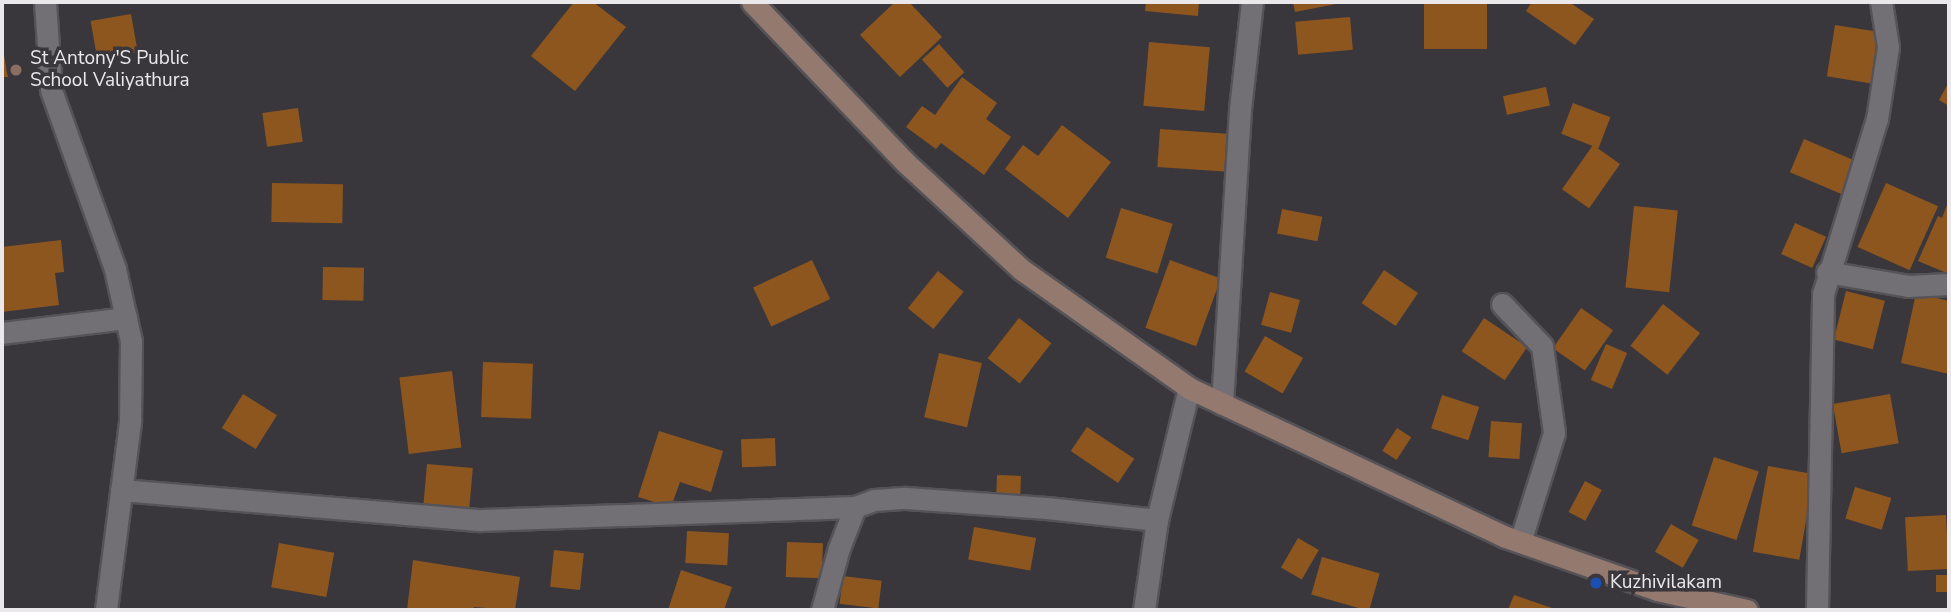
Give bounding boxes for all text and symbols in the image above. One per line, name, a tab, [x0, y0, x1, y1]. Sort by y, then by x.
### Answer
place label: St Antony'S Public School Valiyathura	[30, 48, 190, 92]
marker: St Antony'S Public School Valiyathura	[8, 62, 24, 78]
place label: Kuzhivilakam	[1610, 572, 1722, 594]
marker: Kuzhivilakam	[1588, 575, 1604, 591]

